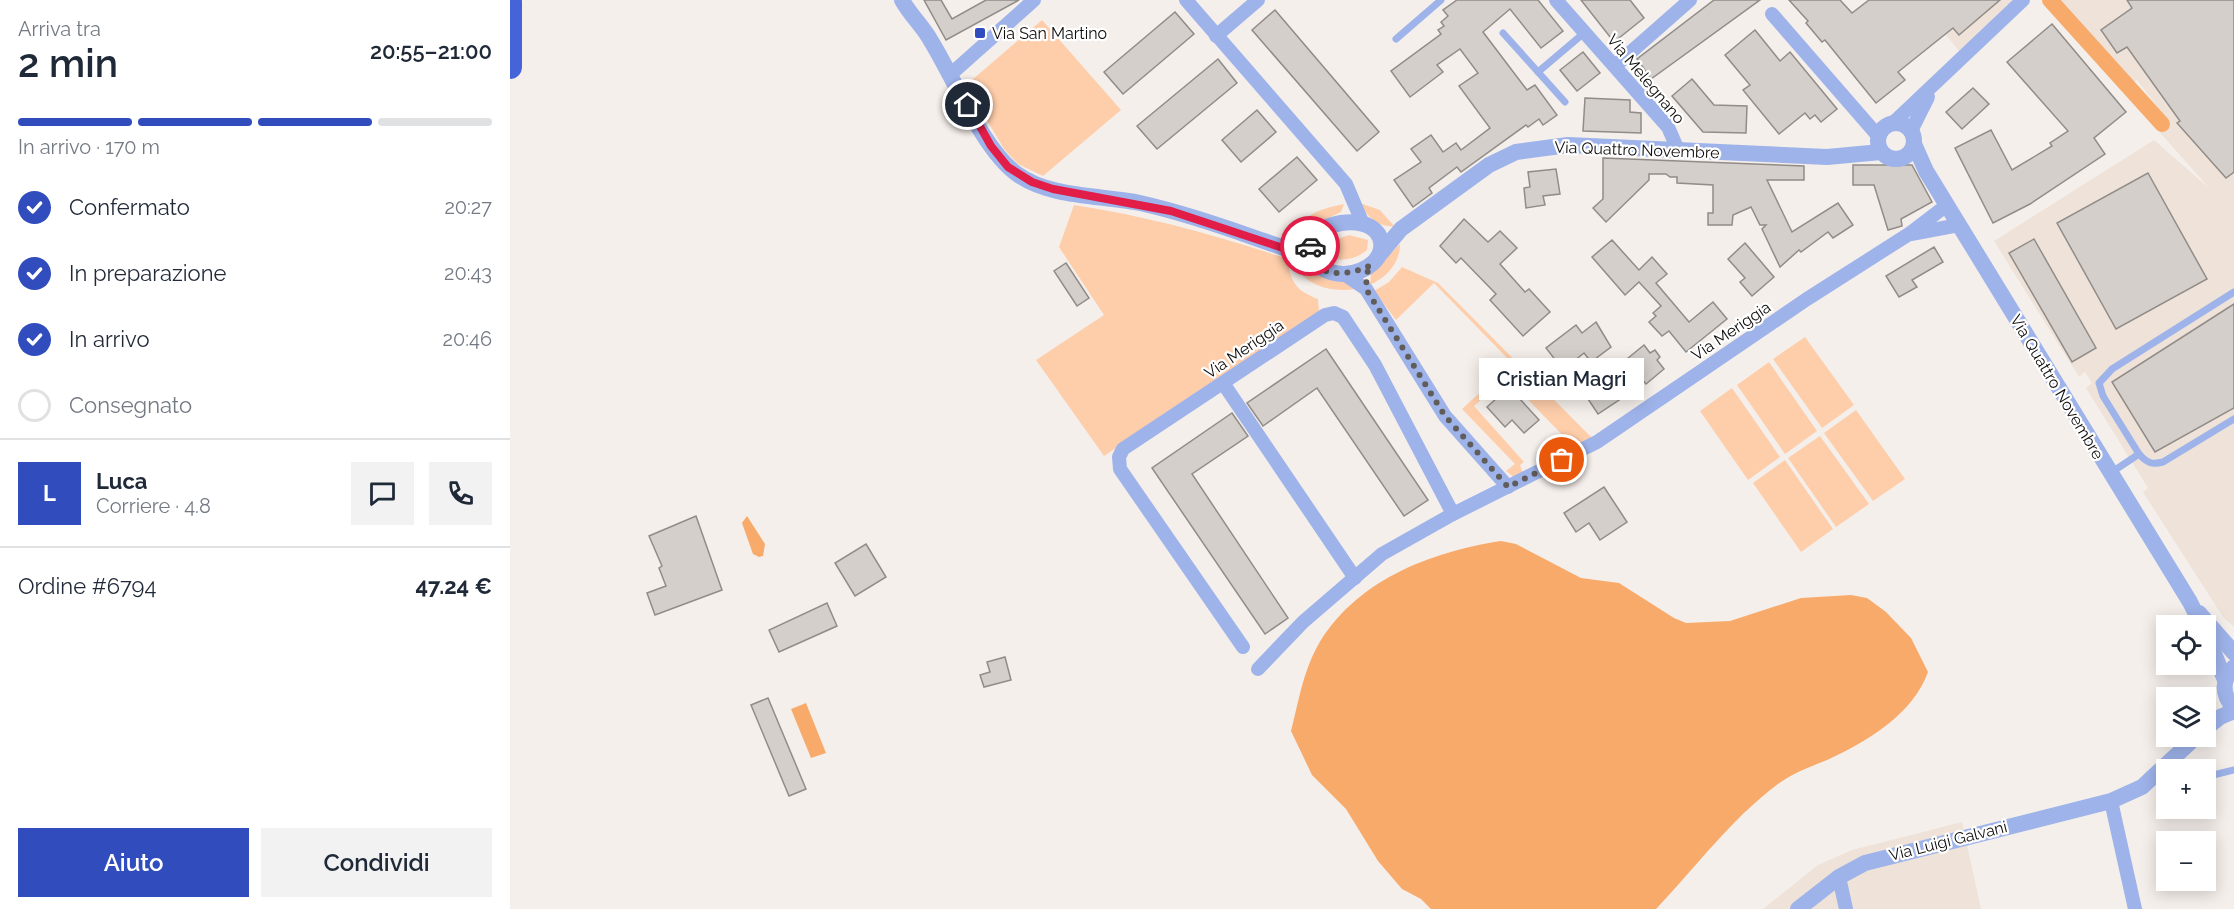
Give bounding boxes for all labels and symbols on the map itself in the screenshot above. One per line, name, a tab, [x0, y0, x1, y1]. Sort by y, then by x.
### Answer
place label: Via San Martino	[992, 24, 1107, 43]
marker: Via San Martino	[973, 26, 987, 40]
street label: Via Melegnano	[1603, 30, 1689, 128]
pin	[942, 79, 993, 130]
street label: Via Quattro Novembre	[1554, 138, 1720, 162]
courier	[1280, 216, 1340, 276]
street label: Via Meriggia	[1688, 298, 1774, 364]
street label: Via Quattro Novembre	[2006, 311, 2108, 463]
street label: Via Meriggia	[1201, 316, 1287, 382]
callout: Cristian Magri	[1480, 358, 1644, 400]
pin	[1536, 434, 1587, 485]
street label: Via Luigi Galvani	[1887, 817, 2009, 865]

